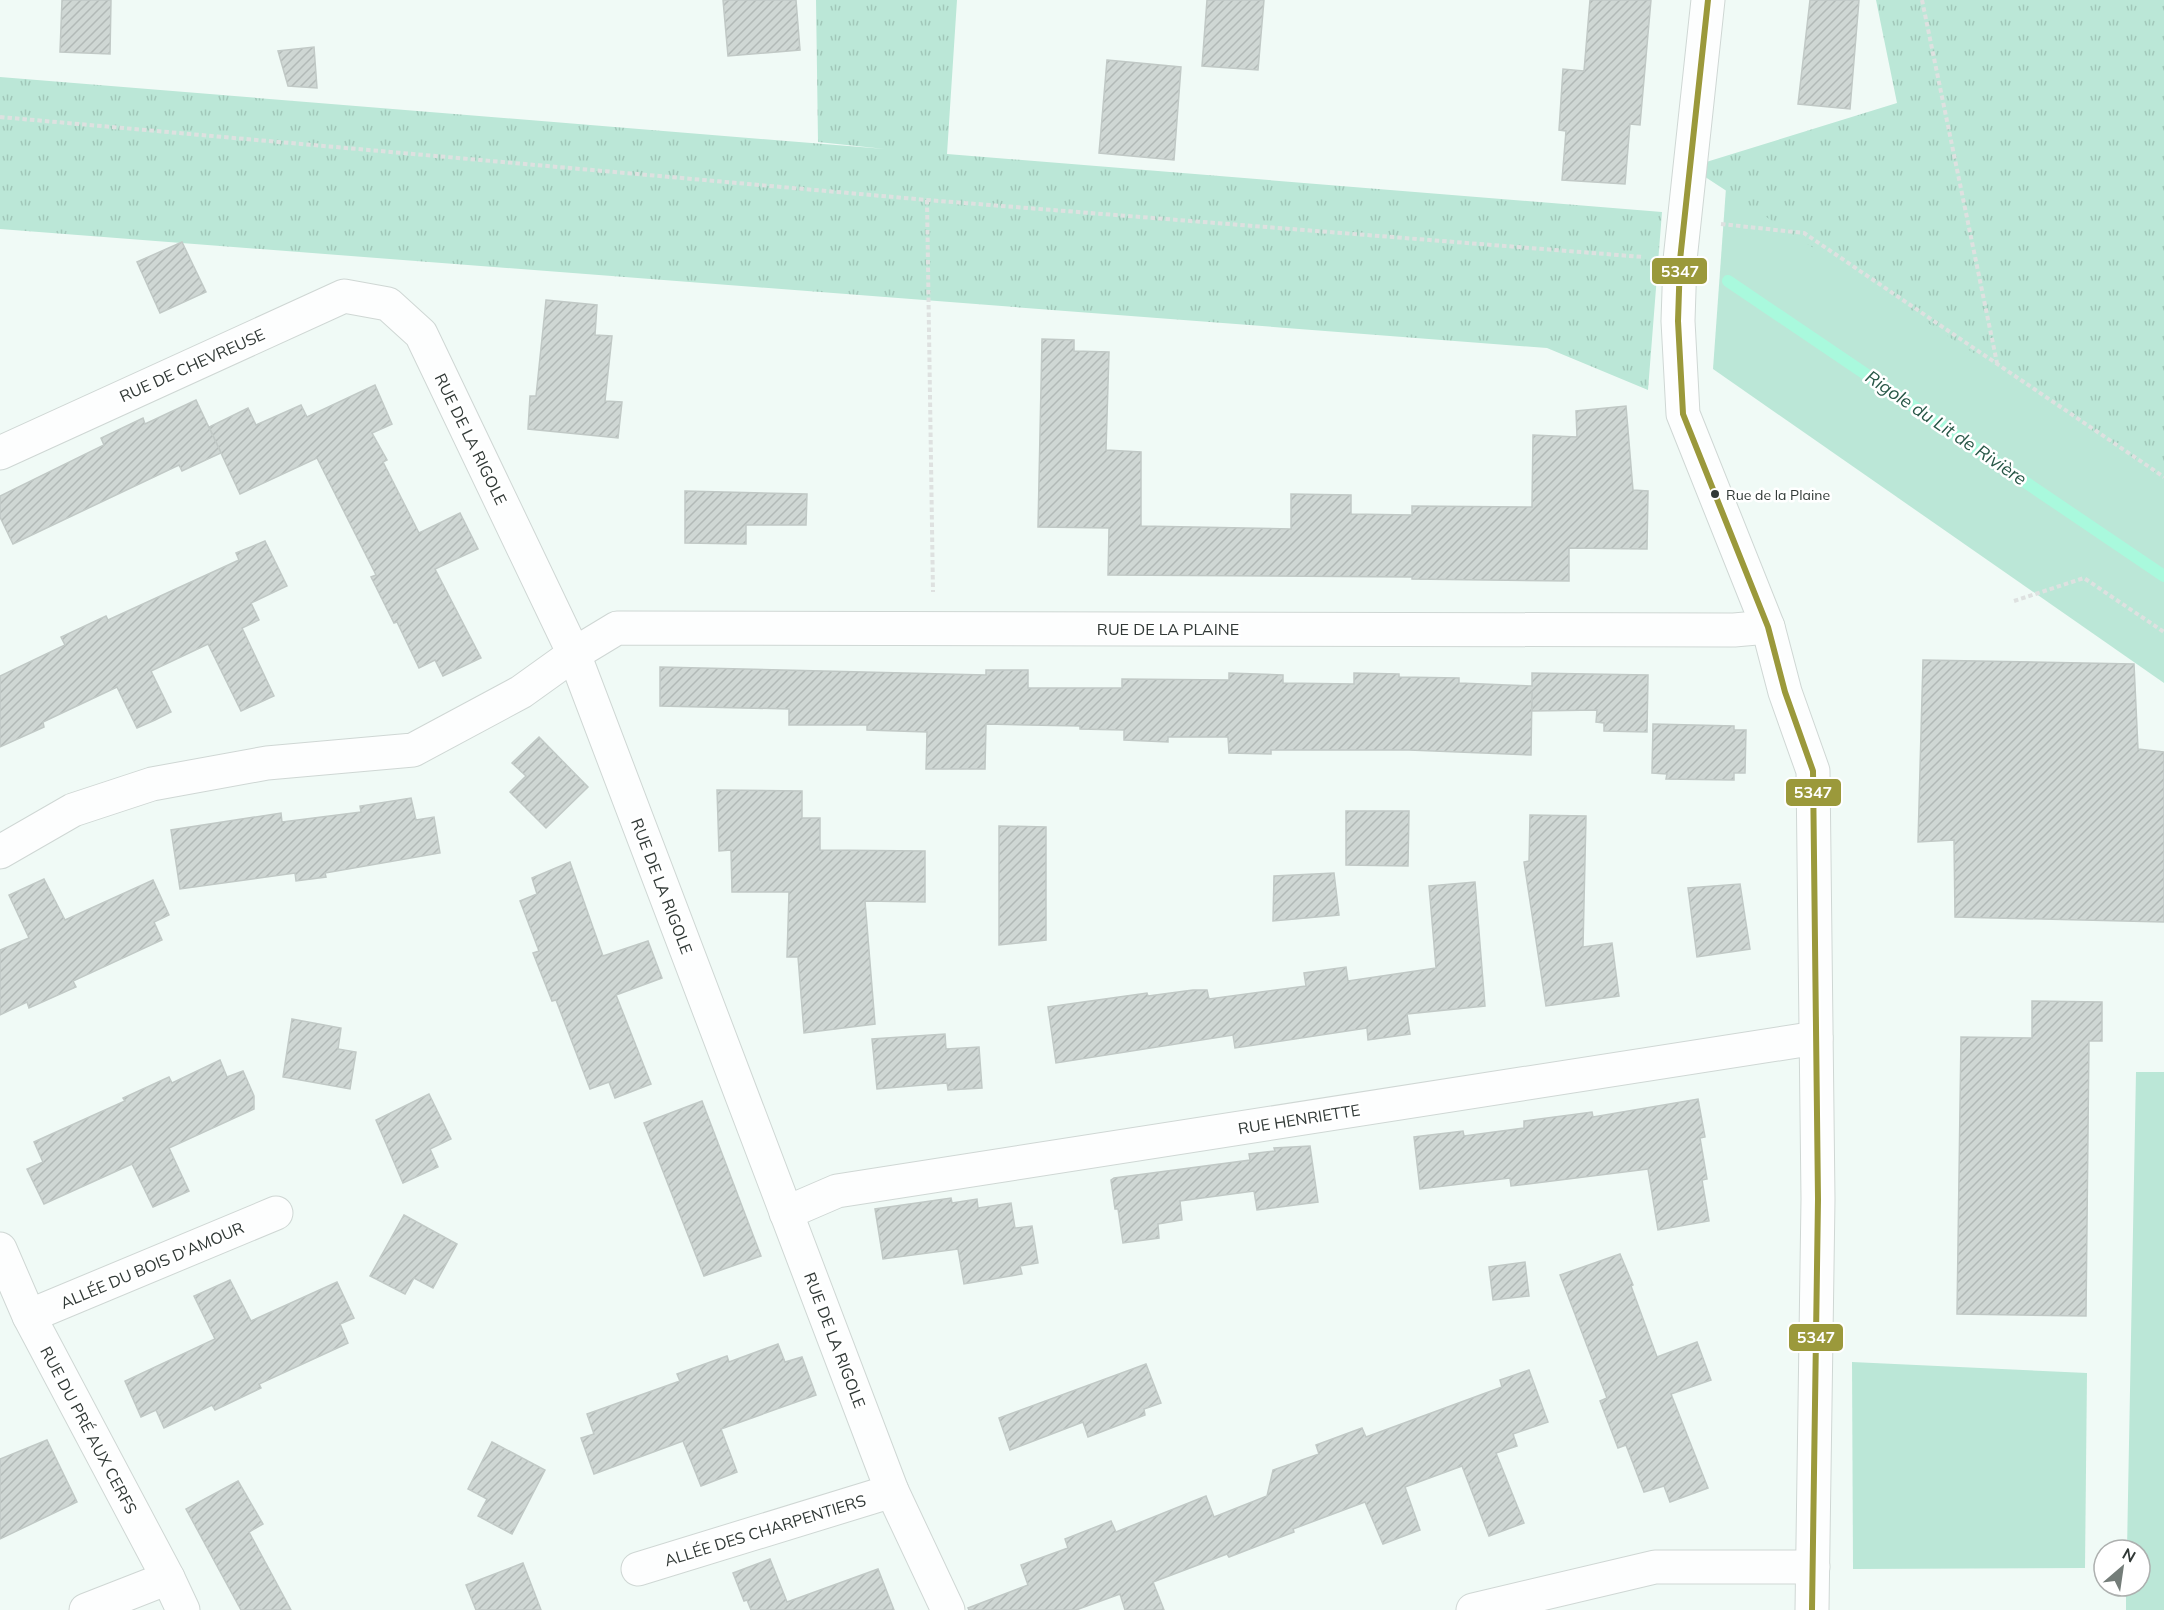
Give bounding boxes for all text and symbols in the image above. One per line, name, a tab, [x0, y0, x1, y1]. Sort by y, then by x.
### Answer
line badge: 5347	[1651, 257, 1708, 285]
text: 5347	[1661, 261, 1699, 281]
street label: RUE DE CHEVREUSE	[116, 324, 268, 406]
water label: Rigole du Lit de Rivière	[1861, 365, 2031, 490]
street label: RUE DE LA RIGOLE	[431, 370, 511, 508]
place label: Rue de la Plaine	[1726, 486, 1830, 504]
marker: Rue de la Plaine	[1709, 488, 1721, 500]
street label: RUE DE LA PLAINE	[1097, 619, 1239, 639]
line badge: 5347	[1785, 778, 1842, 807]
text: 5347	[1794, 782, 1832, 802]
street label: RUE DE LA RIGOLE	[627, 815, 697, 957]
street label: RUE HENRIETTE	[1237, 1099, 1361, 1139]
street label: ALLÉE DU BOIS D'AMOUR	[57, 1217, 247, 1313]
street label: RUE DE LA RIGOLE	[800, 1269, 870, 1411]
line badge: 5347	[1788, 1323, 1844, 1352]
text: 5347	[1797, 1327, 1835, 1347]
street label: RUE DU PRÉ AUX CERFS	[36, 1343, 142, 1517]
street label: ALLÉE DES CHARPENTIERS	[662, 1490, 868, 1570]
north arrow	[2092, 1538, 2152, 1598]
text: N	[2119, 1543, 2139, 1567]

